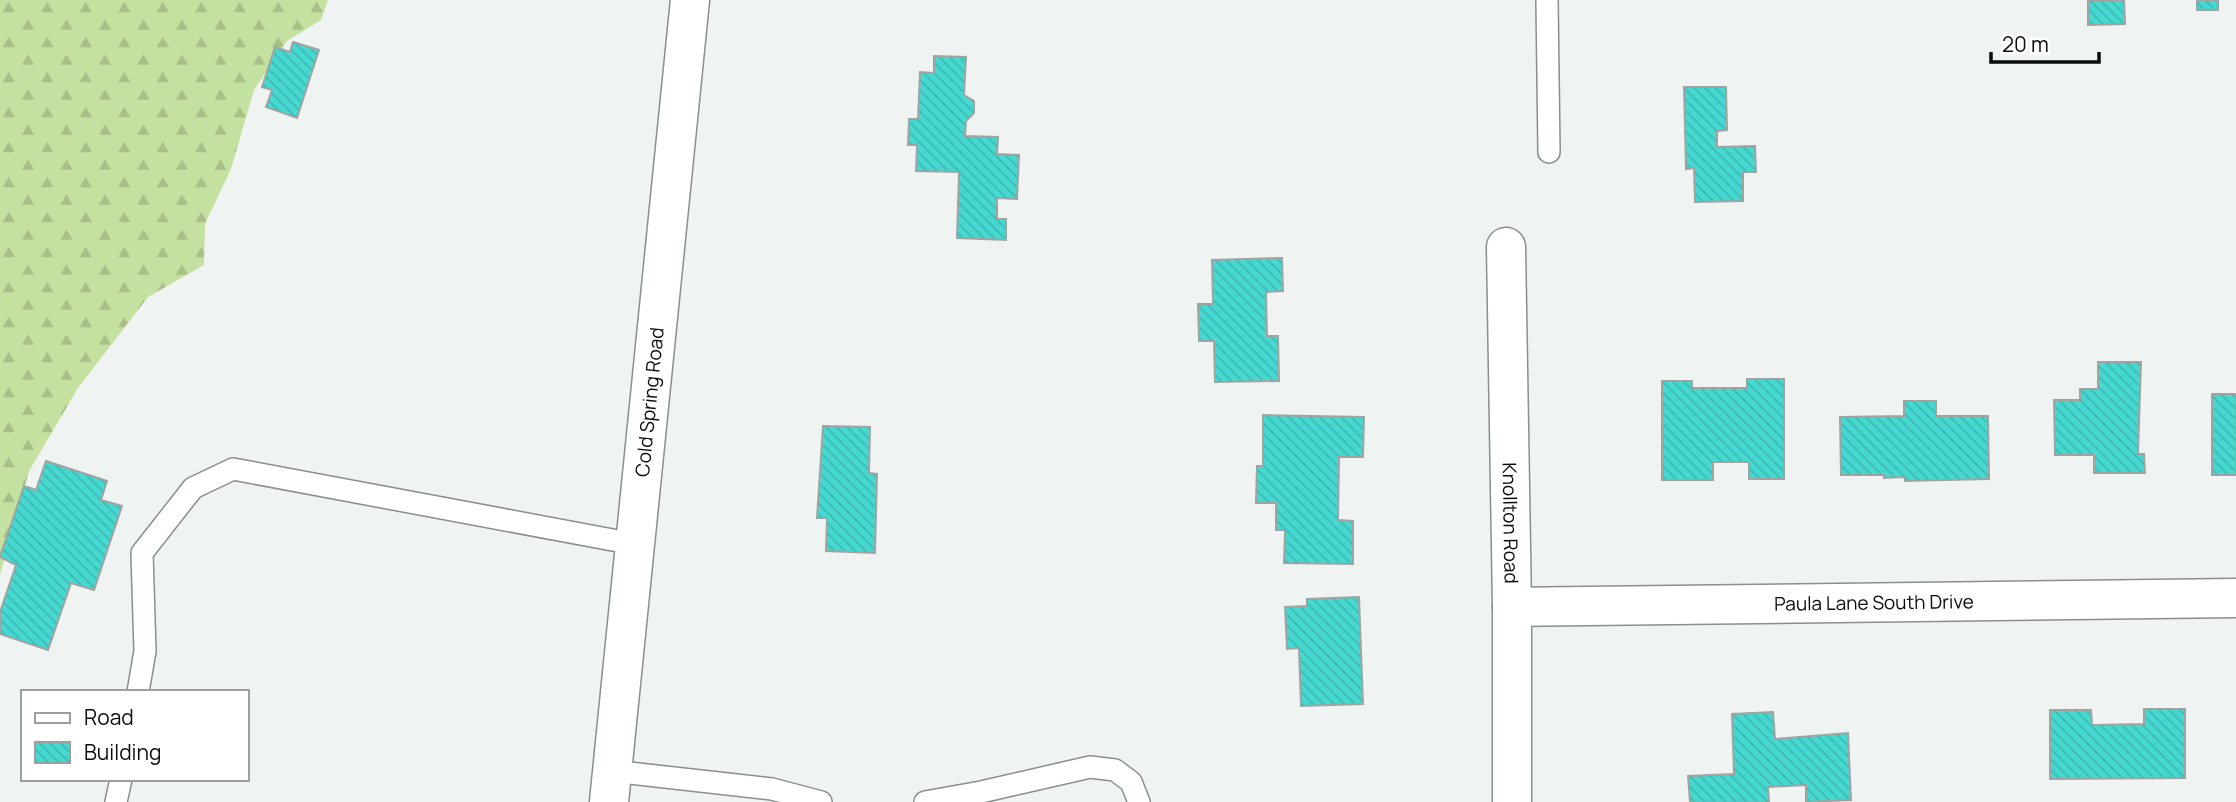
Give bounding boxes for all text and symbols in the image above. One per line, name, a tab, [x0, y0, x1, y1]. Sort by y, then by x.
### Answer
scale bar	[1991, 21, 2100, 65]
text: 20 m	[2002, 30, 2049, 58]
street label: Cold Spring Road	[629, 326, 670, 478]
street label: Knollton Road	[1497, 462, 1525, 584]
street label: Paula Lane South Drive	[1774, 588, 1974, 617]
legend	[21, 690, 248, 781]
text: Road	[84, 703, 134, 731]
text: Building	[84, 738, 161, 766]

